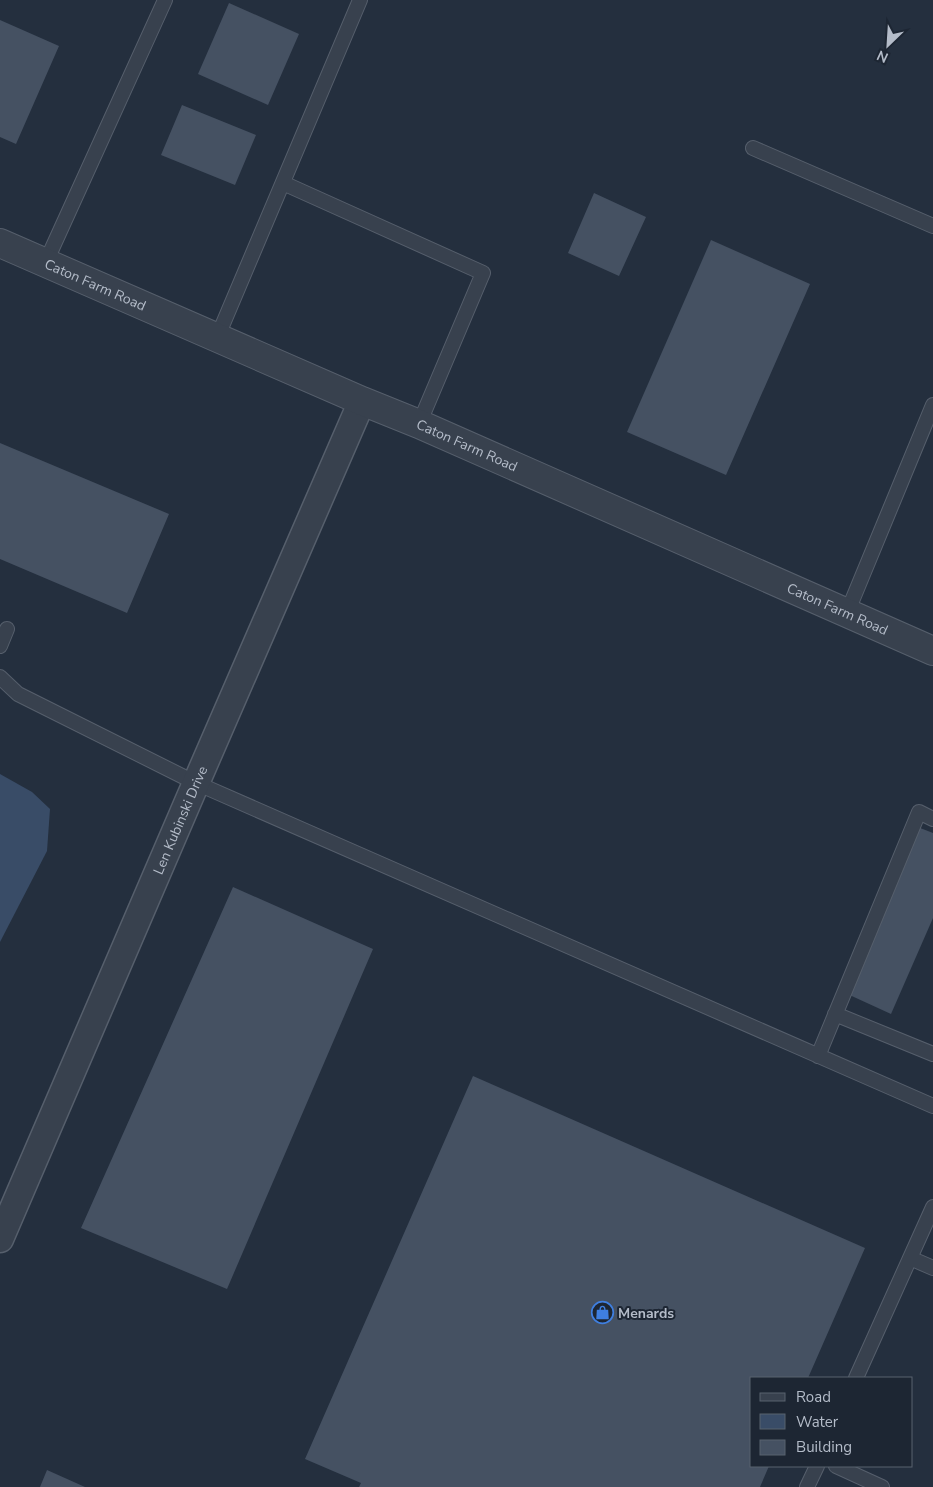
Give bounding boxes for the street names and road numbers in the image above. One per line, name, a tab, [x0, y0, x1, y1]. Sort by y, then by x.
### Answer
street label: Caton Farm Road	[42, 254, 149, 315]
street label: Caton Farm Road	[413, 415, 521, 476]
street label: Caton Farm Road	[784, 578, 891, 640]
street label: Len Kubinski Drive	[148, 763, 212, 877]

